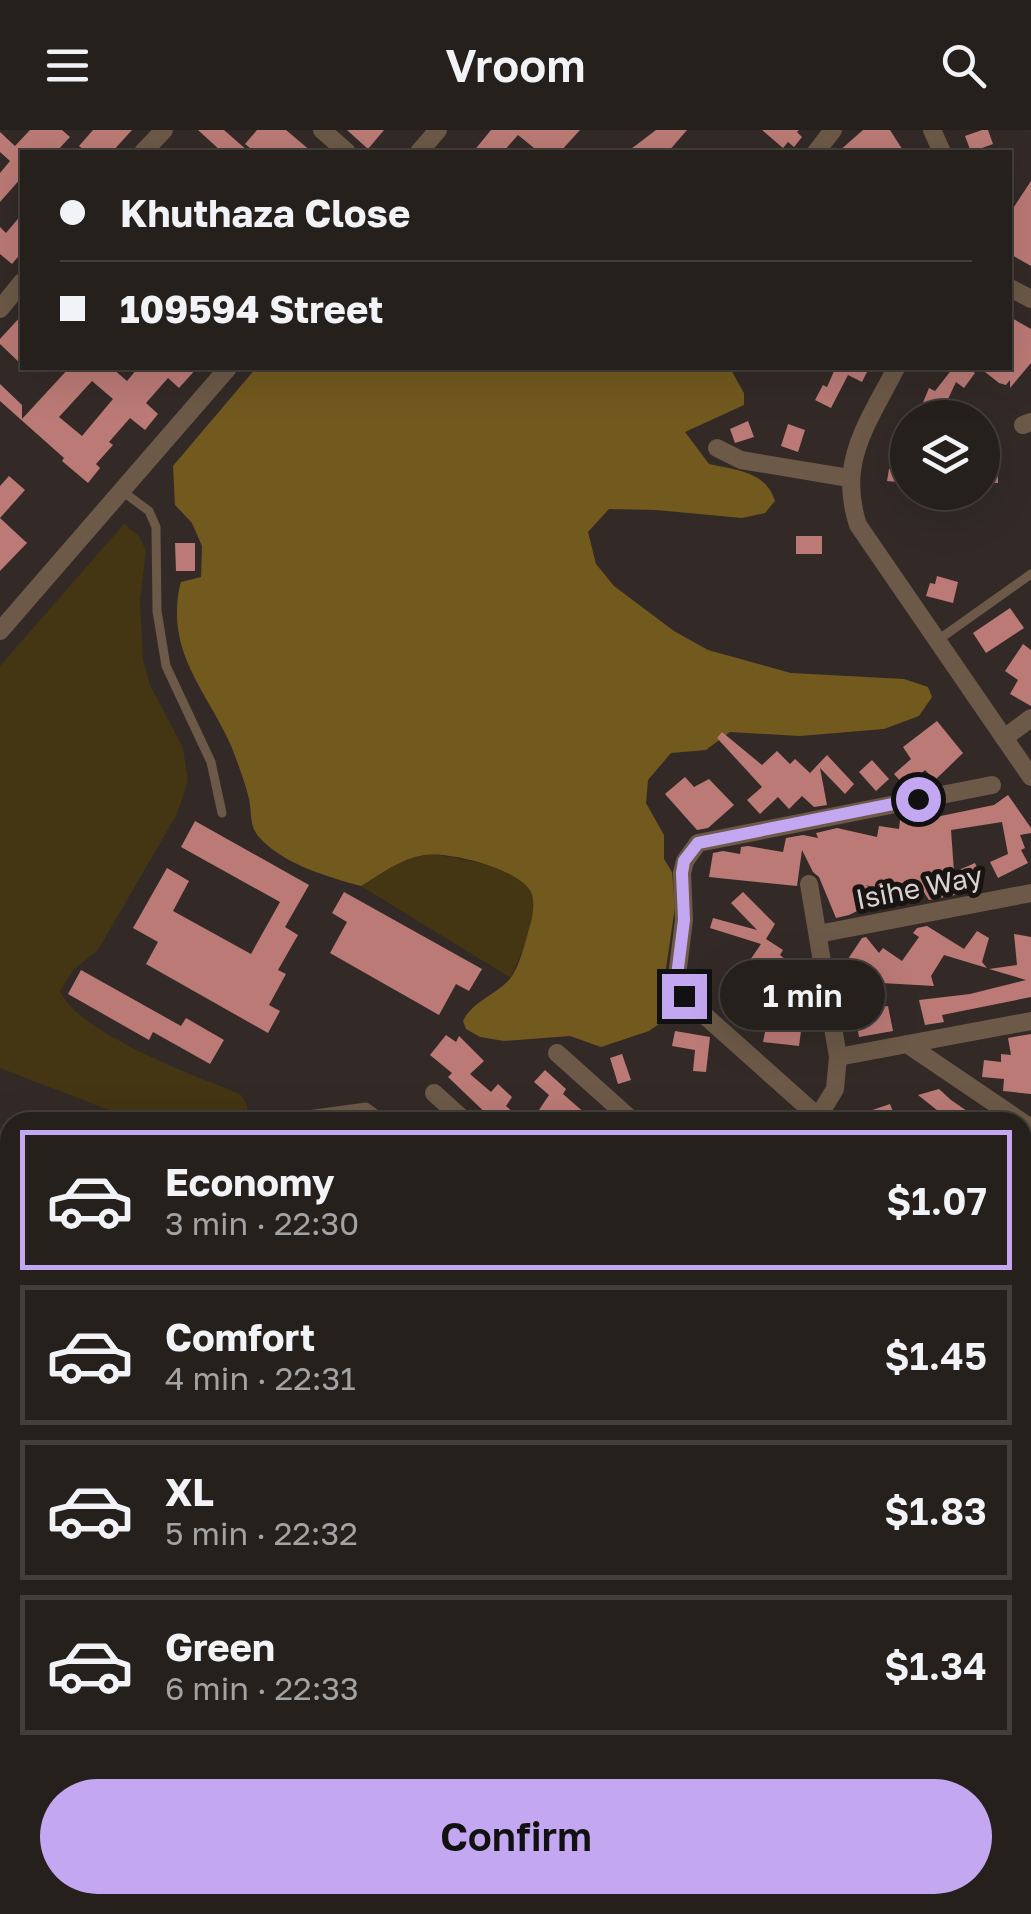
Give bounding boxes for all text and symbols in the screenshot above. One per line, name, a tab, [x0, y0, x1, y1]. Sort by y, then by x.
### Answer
icon: menu	[40, 38, 95, 93]
text: Vroom	[445, 38, 586, 92]
icon: search	[936, 38, 991, 93]
text: Khuthaza Close	[120, 190, 410, 235]
text: 109594 Street	[120, 286, 383, 331]
map controls	[890, 400, 1000, 510]
button: layers	[890, 400, 1000, 510]
route start	[896, 777, 941, 822]
street label: Isihe Way	[853, 859, 985, 915]
callout: 1 min	[719, 961, 884, 1031]
route end	[662, 974, 707, 1019]
text: 1 min	[762, 976, 843, 1014]
icon: car	[45, 1155, 135, 1245]
text: Economy	[165, 1159, 334, 1204]
text: $1.07	[886, 1178, 987, 1223]
text: 3 min · 22:30	[165, 1204, 359, 1242]
icon: car	[45, 1310, 135, 1400]
text: Comfort	[165, 1314, 315, 1359]
text: $1.45	[884, 1333, 987, 1378]
text: 4 min · 22:31	[165, 1359, 356, 1397]
icon: car	[45, 1465, 135, 1555]
text: XL	[165, 1469, 214, 1514]
text: $1.83	[884, 1488, 987, 1533]
text: 5 min · 22:32	[165, 1514, 358, 1552]
icon: car	[45, 1620, 135, 1710]
text: Green	[165, 1624, 275, 1669]
text: $1.34	[884, 1643, 987, 1688]
text: 6 min · 22:33	[165, 1669, 359, 1707]
button: Confirm	[40, 1779, 992, 1894]

